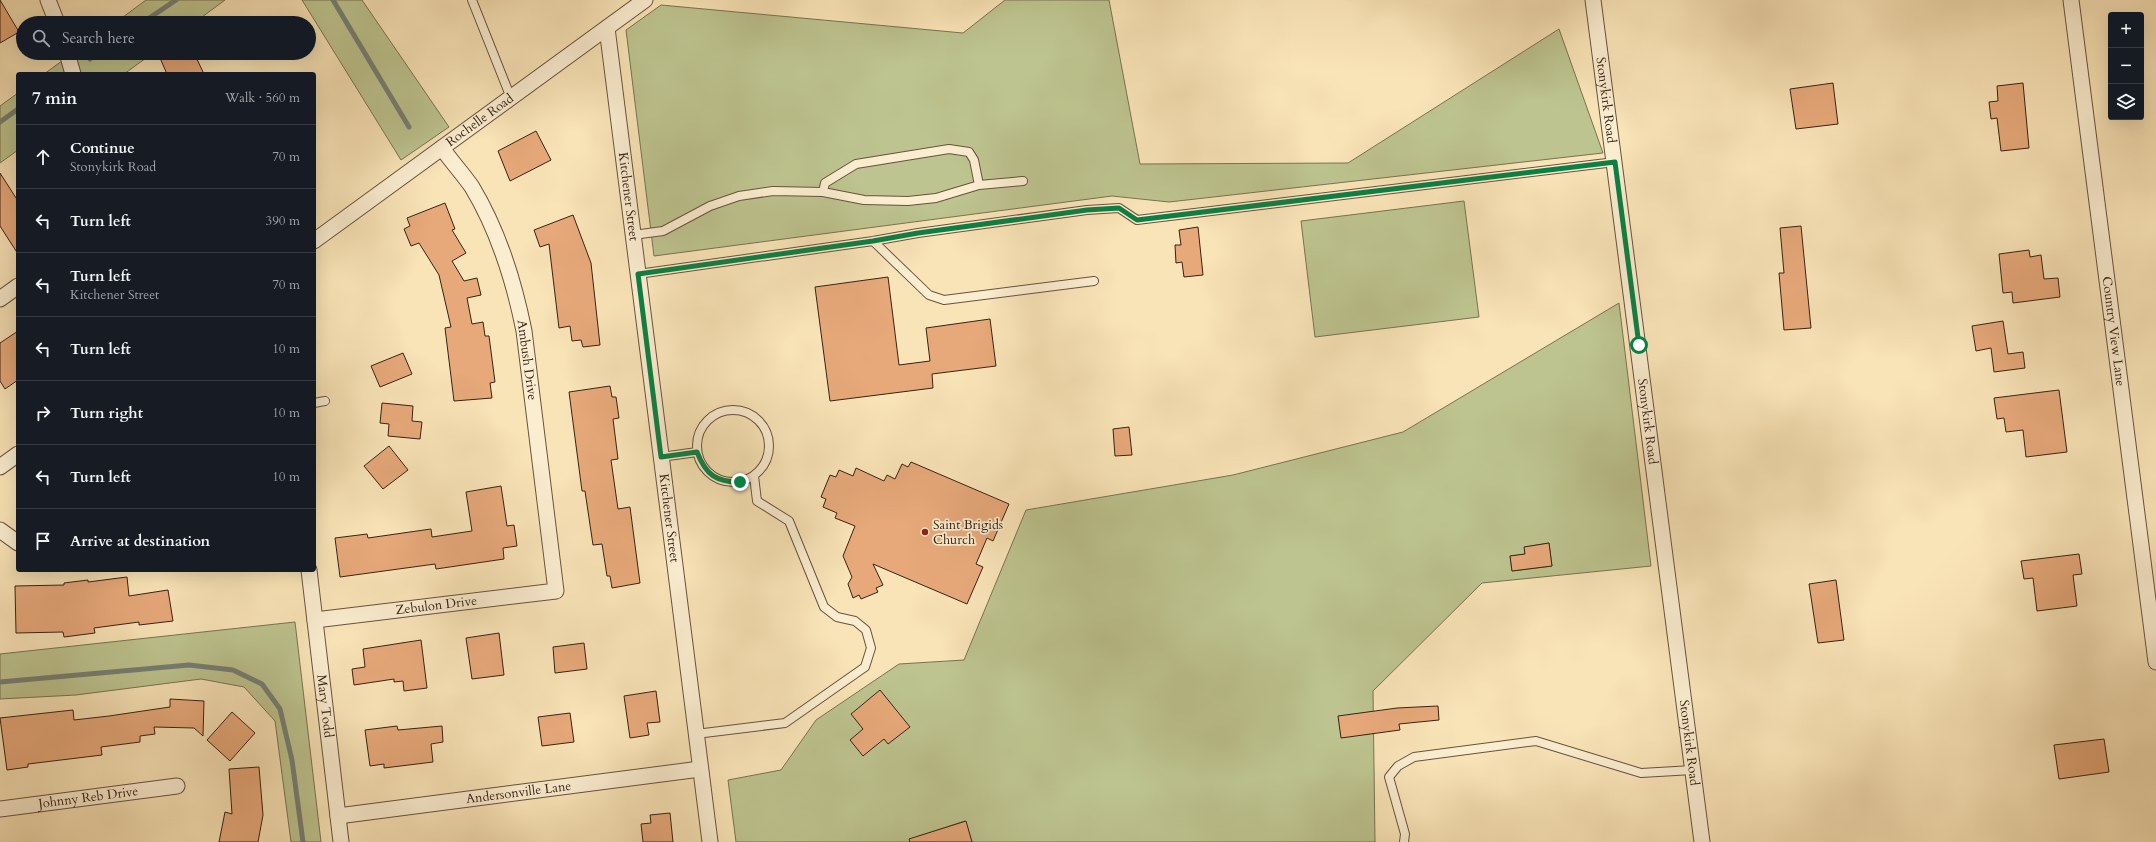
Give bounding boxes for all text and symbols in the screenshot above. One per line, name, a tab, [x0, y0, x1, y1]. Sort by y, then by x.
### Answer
map controls	[2108, 12, 2144, 120]
button: +	[2108, 12, 2144, 48]
search box	[16, 16, 316, 60]
icon: search	[30, 27, 52, 49]
text: Search here	[62, 28, 135, 48]
button: −	[2108, 48, 2144, 84]
street label: Stonykirk Road	[1591, 56, 1620, 144]
button: layers	[2108, 84, 2144, 120]
text: 7 min	[32, 87, 77, 110]
text: Walk · 560 m	[225, 89, 300, 107]
street label: Rochelle Road	[442, 90, 517, 151]
text: Continue	[70, 138, 135, 158]
icon: ahead	[32, 146, 54, 168]
text: 70 m	[272, 148, 300, 166]
street label: Kitchener Street	[614, 151, 643, 242]
text: Stonykirk Road	[70, 158, 156, 176]
icon: left	[32, 210, 54, 232]
text: Turn left	[70, 211, 131, 231]
text: 390 m	[266, 212, 300, 230]
text: Turn left	[70, 266, 131, 286]
icon: left	[32, 274, 54, 296]
street label: Country View Lane	[2098, 275, 2130, 387]
text: 70 m	[272, 276, 300, 294]
text: Kitchener Street	[70, 286, 159, 304]
street label: Ambush Drive	[512, 319, 542, 401]
route start	[1630, 336, 1648, 354]
icon: left	[32, 338, 54, 360]
text: Turn left	[70, 339, 131, 359]
text: 10 m	[272, 340, 300, 358]
street label: Stonykirk Road	[1633, 378, 1662, 466]
icon: right	[32, 402, 54, 424]
text: Turn right	[70, 403, 143, 423]
text: 10 m	[272, 404, 300, 422]
icon: left	[32, 466, 54, 488]
text: Turn left	[70, 467, 131, 487]
text: 10 m	[272, 468, 300, 486]
street label: Kitchener Street	[654, 473, 684, 564]
route end	[731, 473, 749, 491]
place label: Saint Brigids Church	[933, 516, 1003, 549]
marker: Saint Brigids Church	[920, 527, 930, 537]
icon: arrive	[32, 530, 54, 552]
text: Arrive at destination	[70, 531, 210, 551]
street label: Zebulon Drive	[394, 592, 478, 619]
street label: Mary Todd	[312, 674, 338, 739]
street label: Stonykirk Road	[1675, 699, 1704, 787]
street label: Andersonville Lane	[465, 777, 572, 808]
street label: Johnny Reb Drive	[35, 782, 139, 813]

